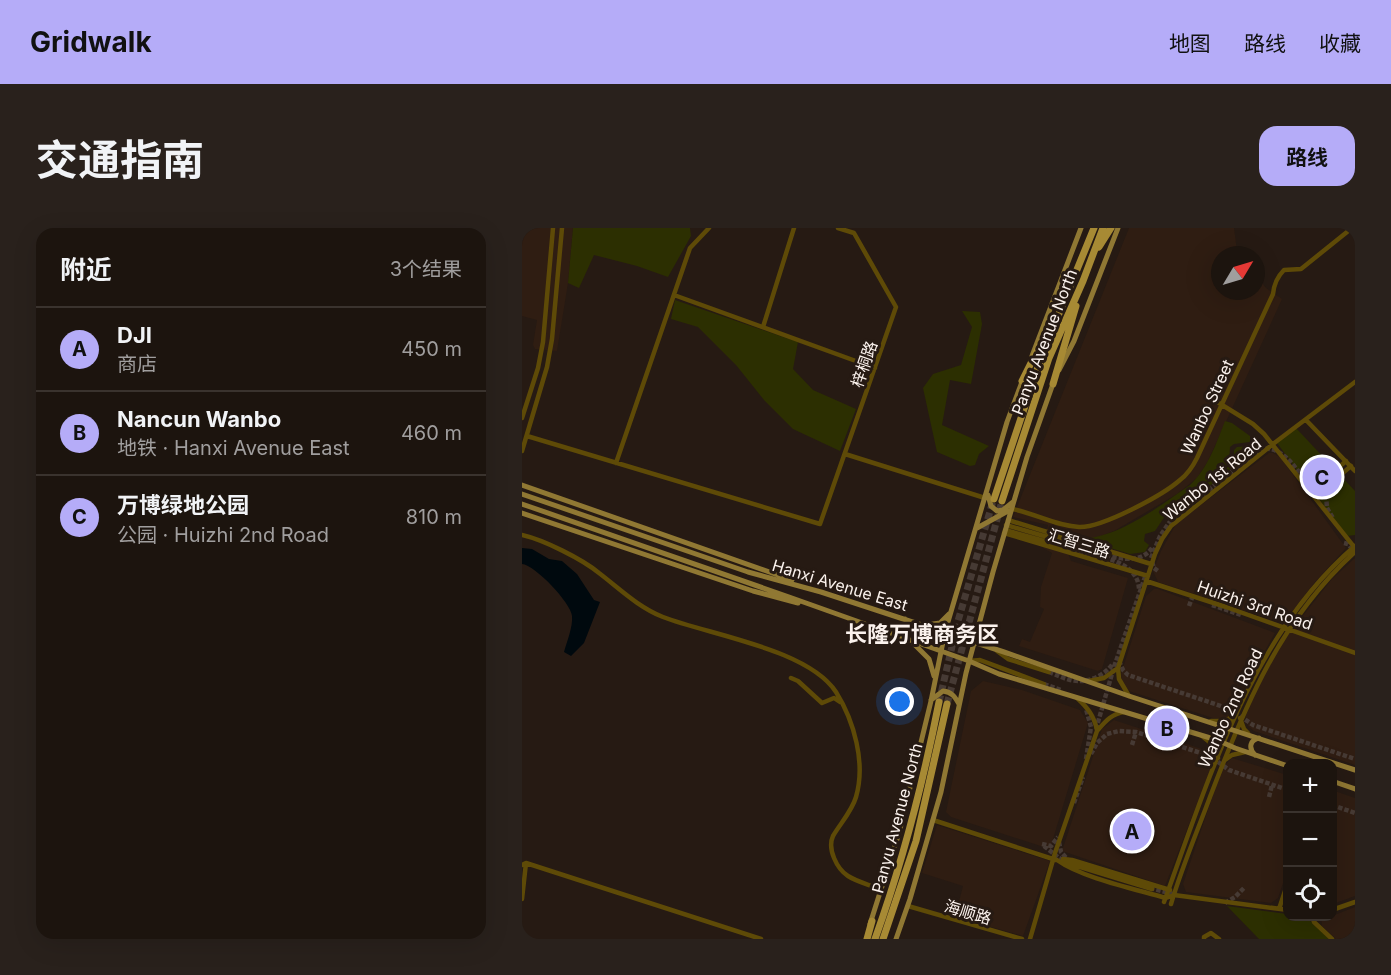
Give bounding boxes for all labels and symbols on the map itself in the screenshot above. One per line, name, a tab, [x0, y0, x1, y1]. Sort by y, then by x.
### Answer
north arrow	[1211, 246, 1265, 300]
street label: Panyu Avenue North	[1007, 266, 1081, 418]
street label: 梓桐路	[847, 338, 881, 390]
street label: Wanbo Street	[1176, 356, 1238, 458]
street label: Wanbo 1st Road	[1159, 433, 1265, 525]
pin: C	[1302, 454, 1342, 500]
street label: 汇智三路	[1045, 524, 1113, 562]
street label: Hanxi Avenue East	[770, 555, 910, 615]
street label: Huizhi 3rd Road	[1195, 576, 1315, 634]
district label: 长隆万博商务区	[845, 621, 999, 647]
street label: Wanbo 2nd Road	[1194, 645, 1266, 771]
your location	[885, 687, 914, 716]
pin: B	[1148, 706, 1186, 750]
street label: Panyu Avenue North	[867, 741, 927, 895]
pin: A	[1112, 808, 1152, 854]
street label: 海顺路	[942, 895, 994, 929]

